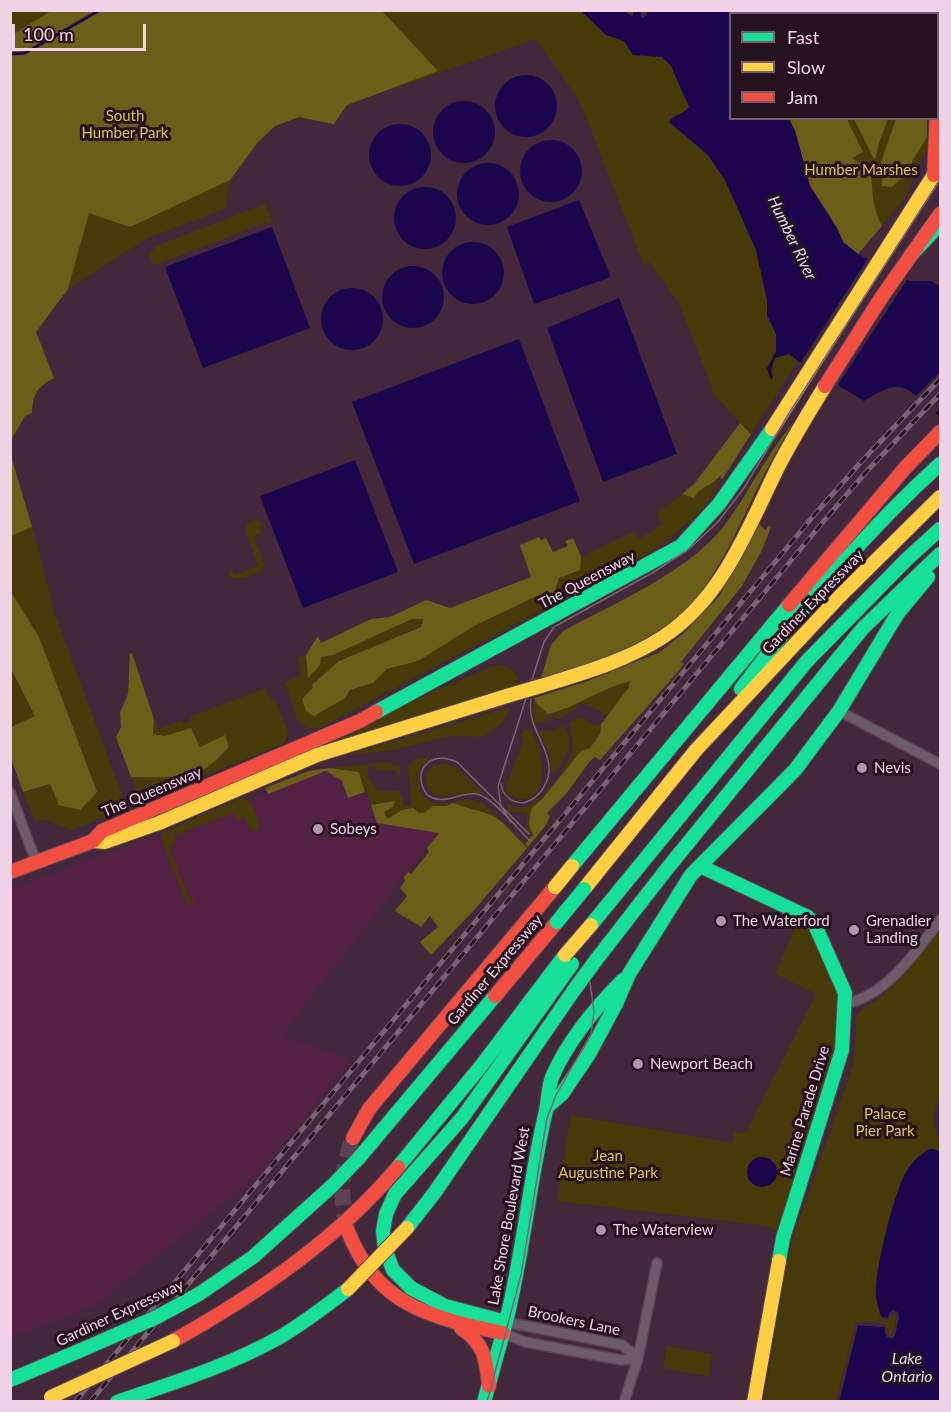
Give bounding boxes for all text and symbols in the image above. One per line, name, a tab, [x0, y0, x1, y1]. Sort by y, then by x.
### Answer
scale bar	[15, 12, 148, 50]
legend	[729, 12, 939, 120]
text: 100 m	[23, 23, 74, 45]
text: Fast	[787, 26, 819, 48]
text: Slow	[787, 56, 825, 78]
text: Jam	[787, 86, 818, 108]
park label: South Humber Park	[82, 107, 168, 142]
park label: Humber Marshes	[804, 161, 918, 179]
water label: Humber River	[763, 193, 821, 283]
street label: Gardiner Expressway	[758, 546, 868, 658]
street label: The Queensway	[536, 547, 638, 613]
place label: Nevis	[874, 759, 911, 777]
marker: Nevis	[855, 761, 869, 775]
street label: The Queensway	[99, 763, 205, 821]
place label: Sobeys	[330, 820, 377, 838]
marker: Sobeys	[311, 822, 325, 836]
street label: Gardiner Expressway	[444, 911, 546, 1029]
place label: The Waterford	[733, 912, 830, 930]
place label: Grenadier Landing	[866, 912, 931, 947]
marker: The Waterford	[714, 914, 728, 928]
marker: Grenadier Landing	[847, 923, 861, 937]
street label: Marine Parade Drive	[777, 1044, 833, 1178]
place label: Newport Beach	[650, 1055, 753, 1073]
marker: Newport Beach	[631, 1057, 645, 1071]
park label: Palace Pier Park	[855, 1105, 915, 1140]
street label: Lake Shore Boulevard West	[484, 1126, 534, 1306]
park label: Jean Augustine Park	[558, 1147, 658, 1182]
place label: The Waterview	[613, 1221, 714, 1239]
marker: The Waterview	[594, 1223, 608, 1237]
street label: Gardiner Expressway	[53, 1276, 187, 1350]
street label: Brookers Lane	[526, 1302, 622, 1340]
water label: Lake Ontario	[881, 1349, 933, 1387]

